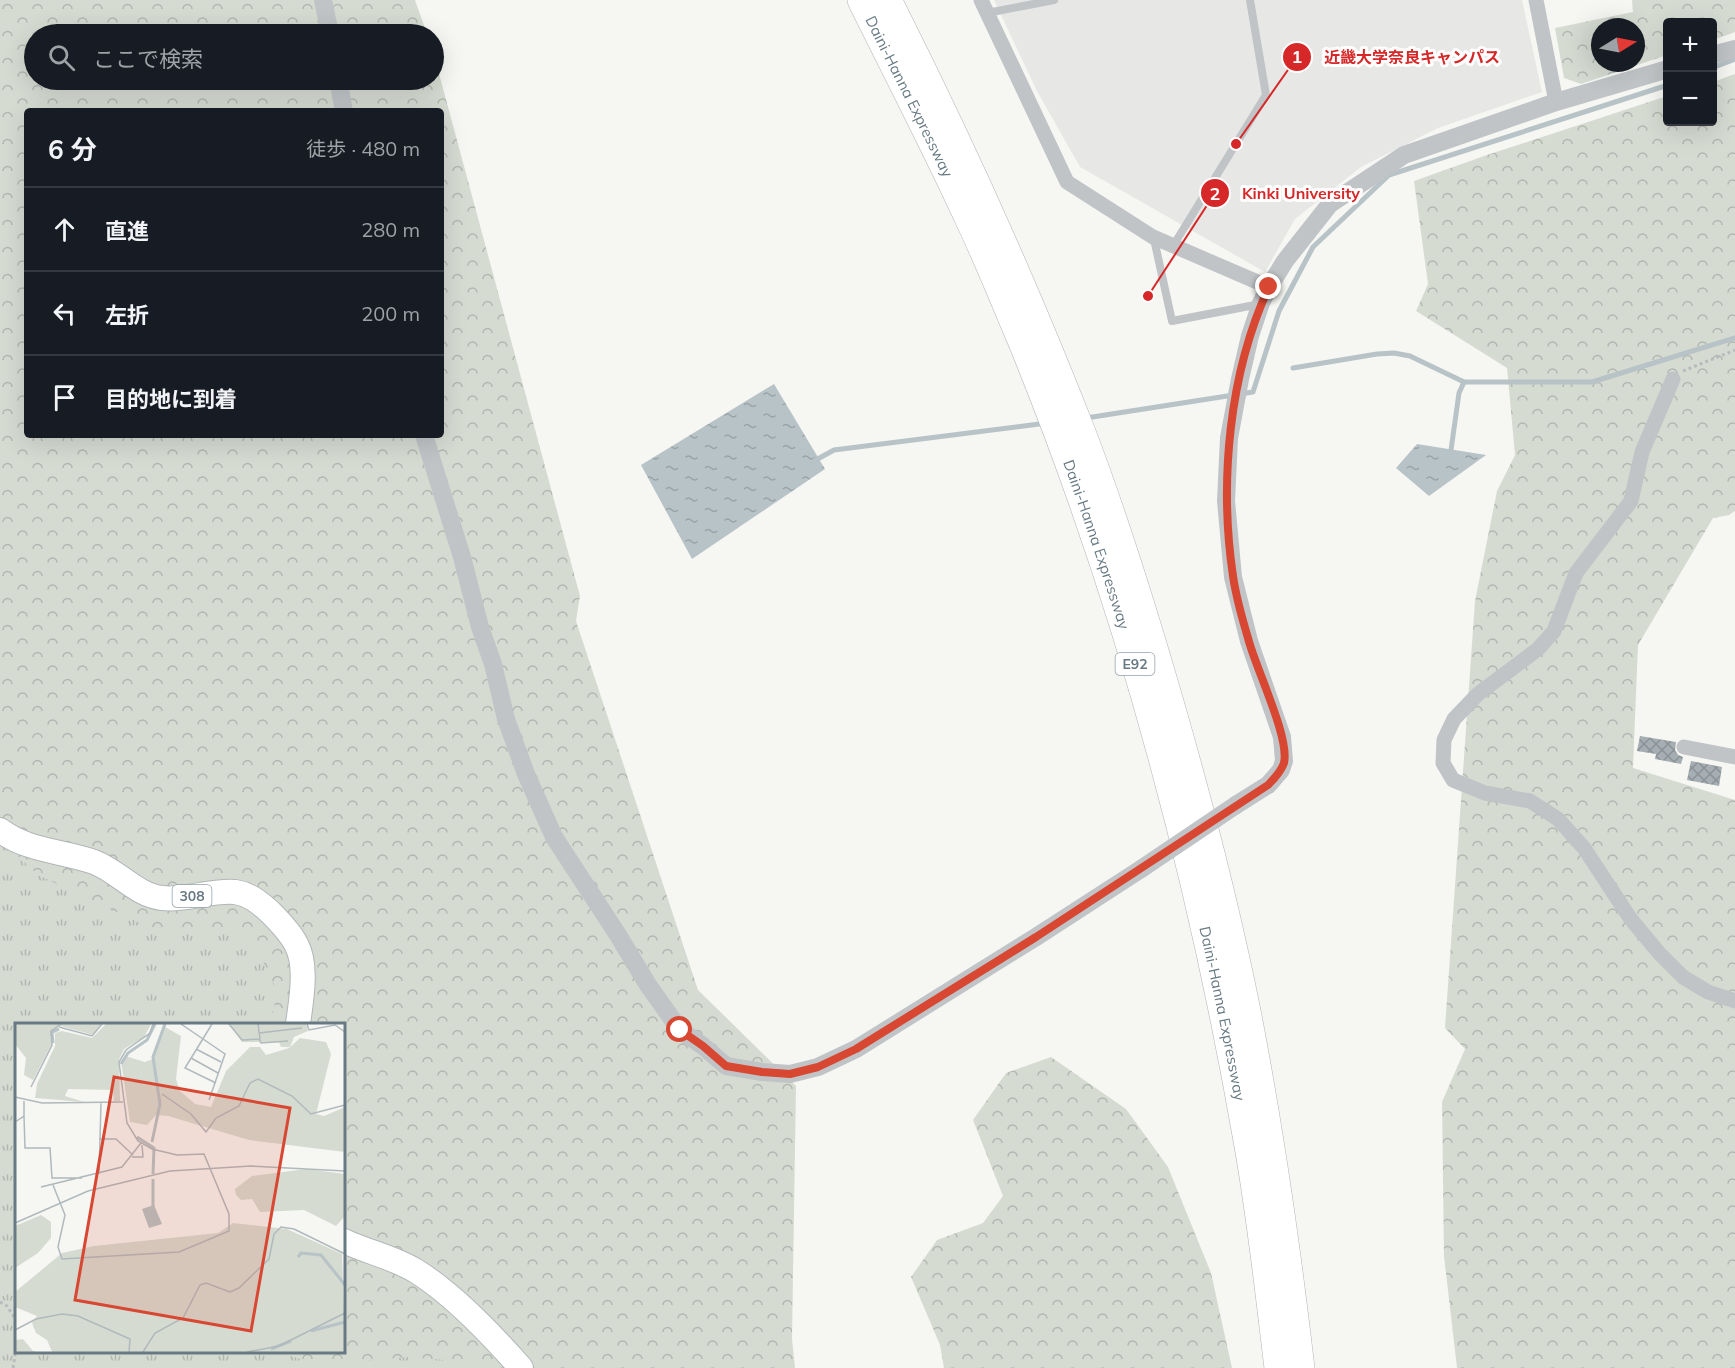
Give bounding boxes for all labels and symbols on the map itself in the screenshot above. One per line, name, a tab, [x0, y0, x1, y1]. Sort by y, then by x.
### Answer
street label: Daini-Hanna Expressway	[861, 13, 957, 180]
north arrow	[1591, 18, 1645, 72]
callout: 近畿大学奈良キャンパス	[1282, 40, 1512, 74]
text: 1	[1292, 45, 1302, 68]
text: 近畿大学奈良キャンパス	[1324, 47, 1500, 67]
callout: Kinki University	[1200, 176, 1373, 210]
text: 2	[1210, 182, 1220, 205]
text: Kinki University	[1242, 183, 1360, 203]
route end	[1255, 273, 1281, 299]
street label: Daini-Hanna Expressway	[1059, 457, 1134, 632]
road number: E92	[1116, 653, 1154, 675]
road number: 308	[172, 885, 212, 907]
street label: Daini-Hanna Expressway	[1195, 925, 1250, 1102]
route start	[666, 1016, 692, 1042]
inset map	[15, 1023, 345, 1353]

